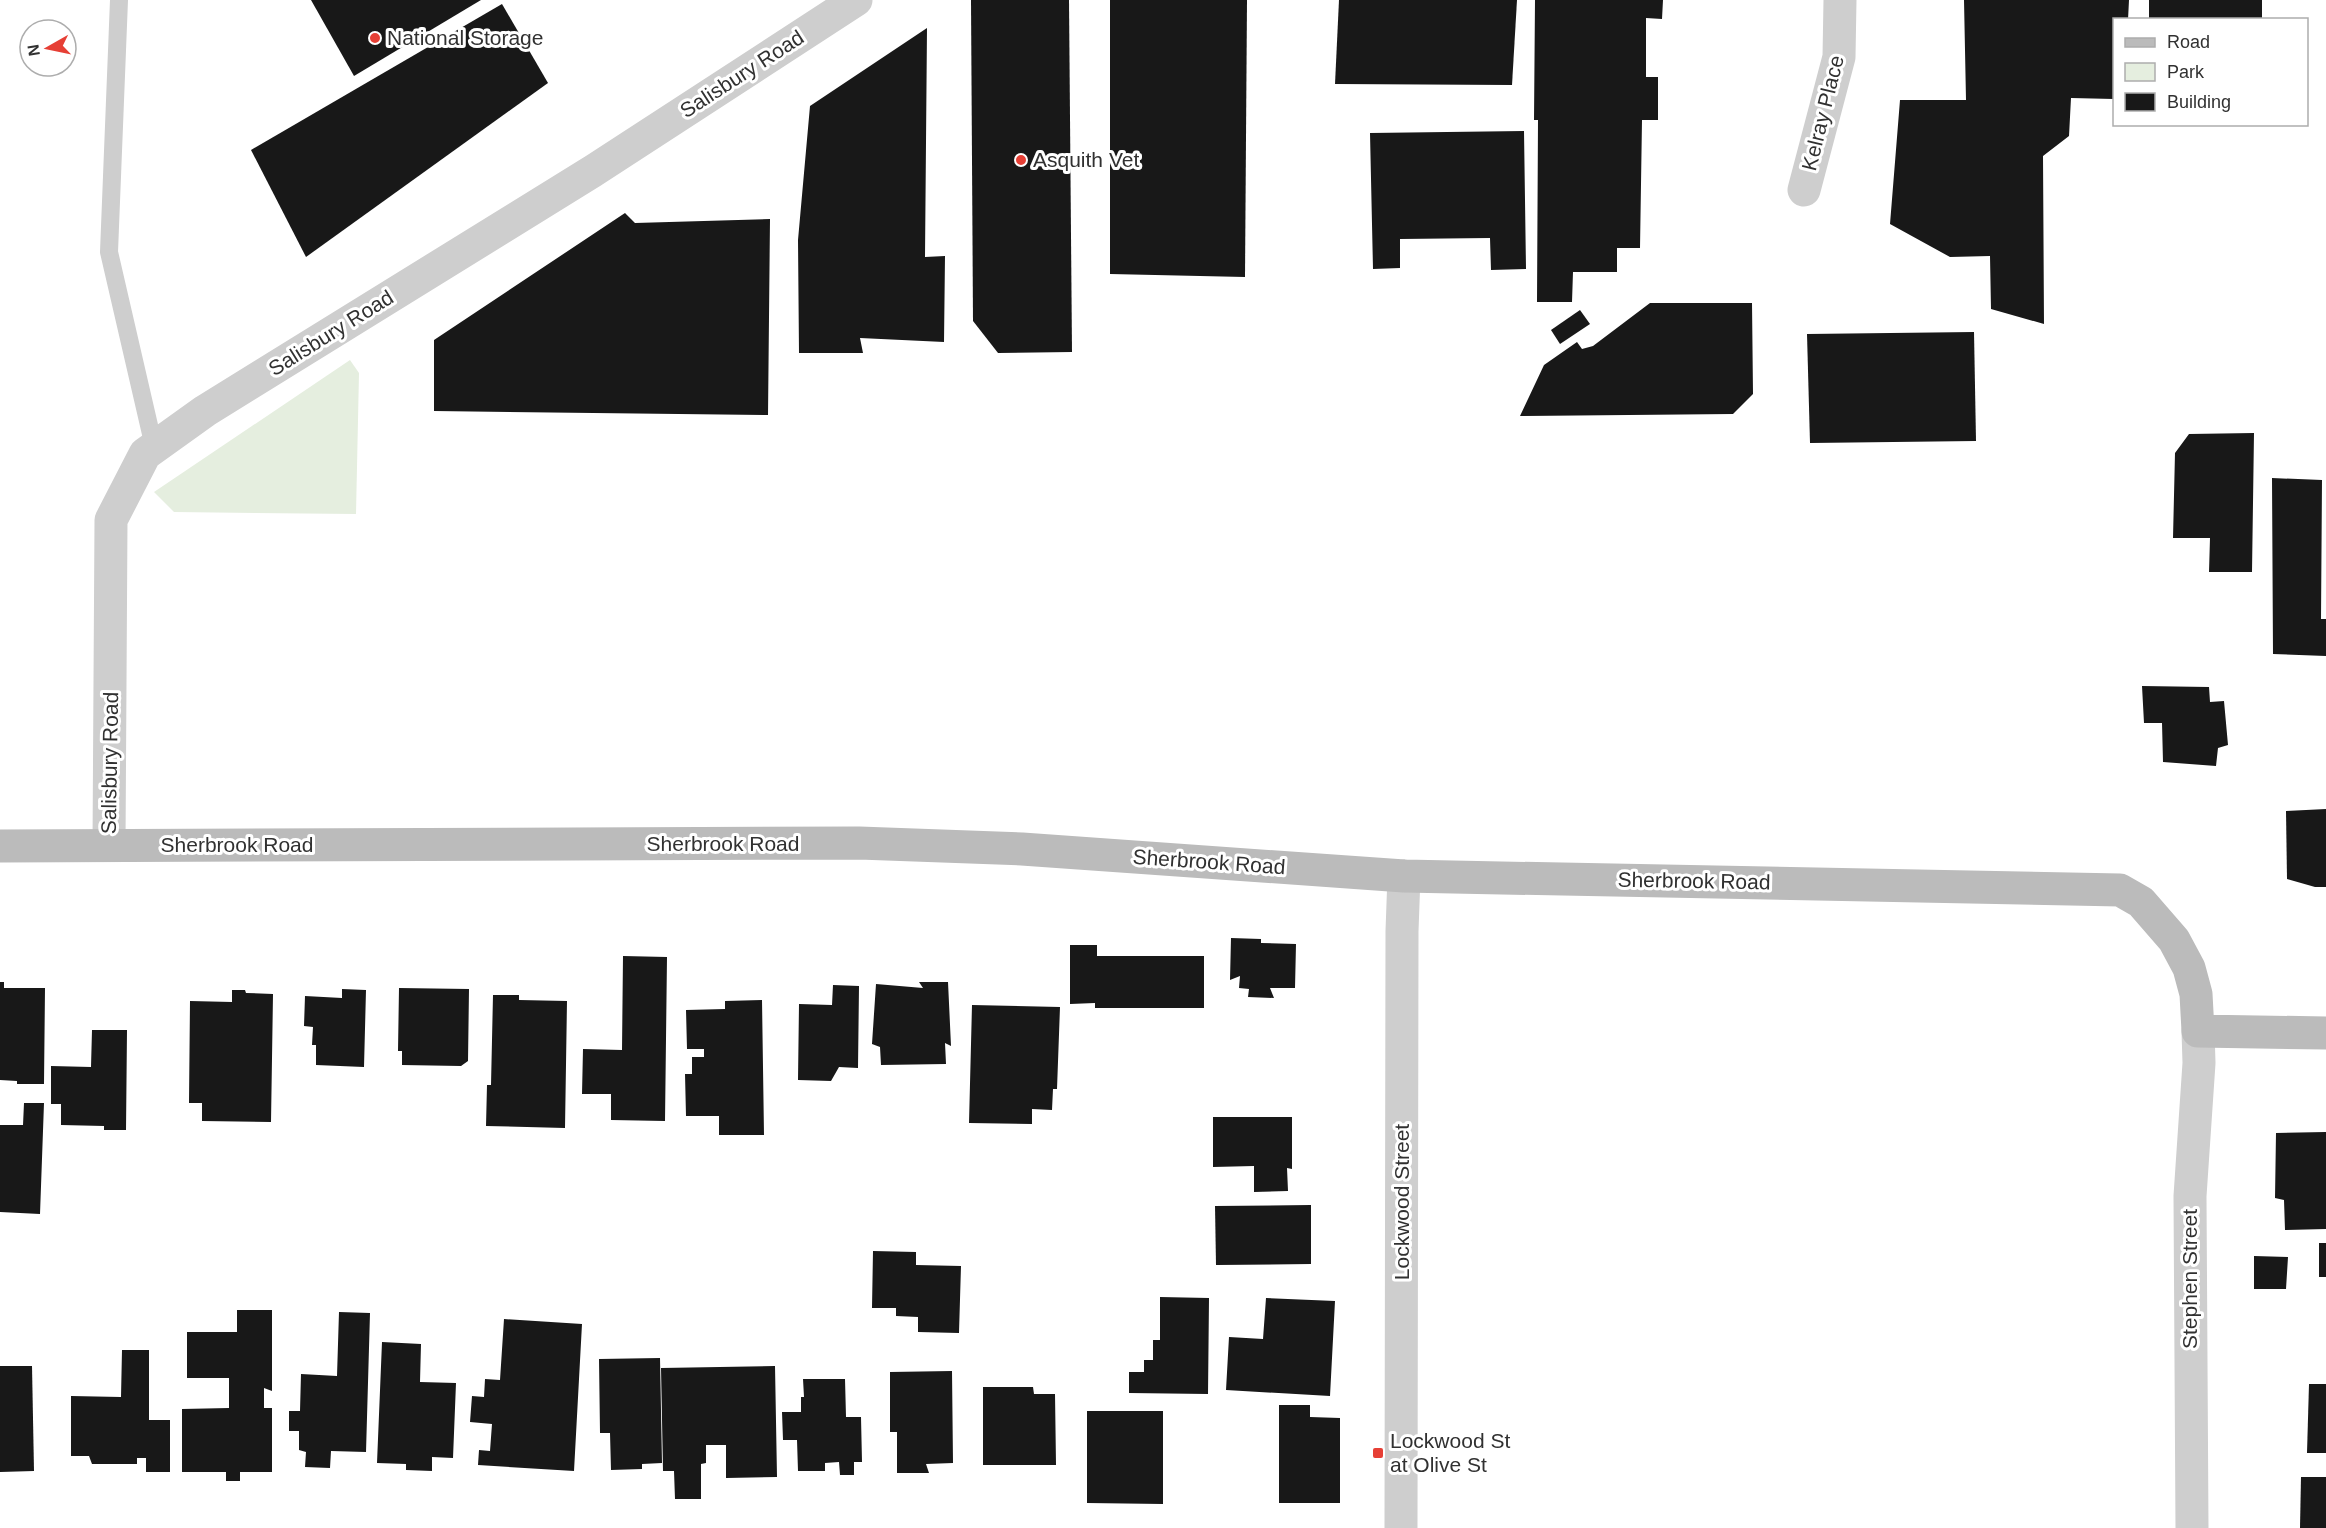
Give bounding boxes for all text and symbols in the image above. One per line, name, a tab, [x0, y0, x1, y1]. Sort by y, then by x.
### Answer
north arrow	[18, 18, 78, 78]
legend	[2113, 18, 2308, 126]
street label: Salisbury Road	[676, 25, 808, 122]
place label: National Storage	[387, 26, 543, 49]
marker: National Storage	[368, 31, 382, 45]
text: Road	[2167, 32, 2210, 52]
text: N	[24, 43, 43, 57]
street label: Kelray Place	[1797, 53, 1848, 173]
text: Park	[2167, 62, 2205, 82]
text: Building	[2167, 92, 2231, 112]
place label: Asquith Vet	[1033, 148, 1139, 171]
marker: Asquith Vet	[1014, 153, 1028, 167]
street label: Salisbury Road	[264, 285, 397, 380]
street label: Salisbury Road	[97, 692, 122, 834]
street label: Sherbrook Road	[647, 832, 799, 855]
street label: Sherbrook Road	[161, 833, 313, 856]
street label: Sherbrook Road	[1132, 845, 1286, 878]
street label: Sherbrook Road	[1617, 868, 1771, 893]
street label: Lockwood Street	[1390, 1124, 1413, 1280]
street label: Stephen Street	[2178, 1209, 2201, 1349]
place label: Lockwood St at Olive St	[1390, 1429, 1510, 1476]
marker: Lockwood St at Olive St	[1371, 1446, 1385, 1460]

